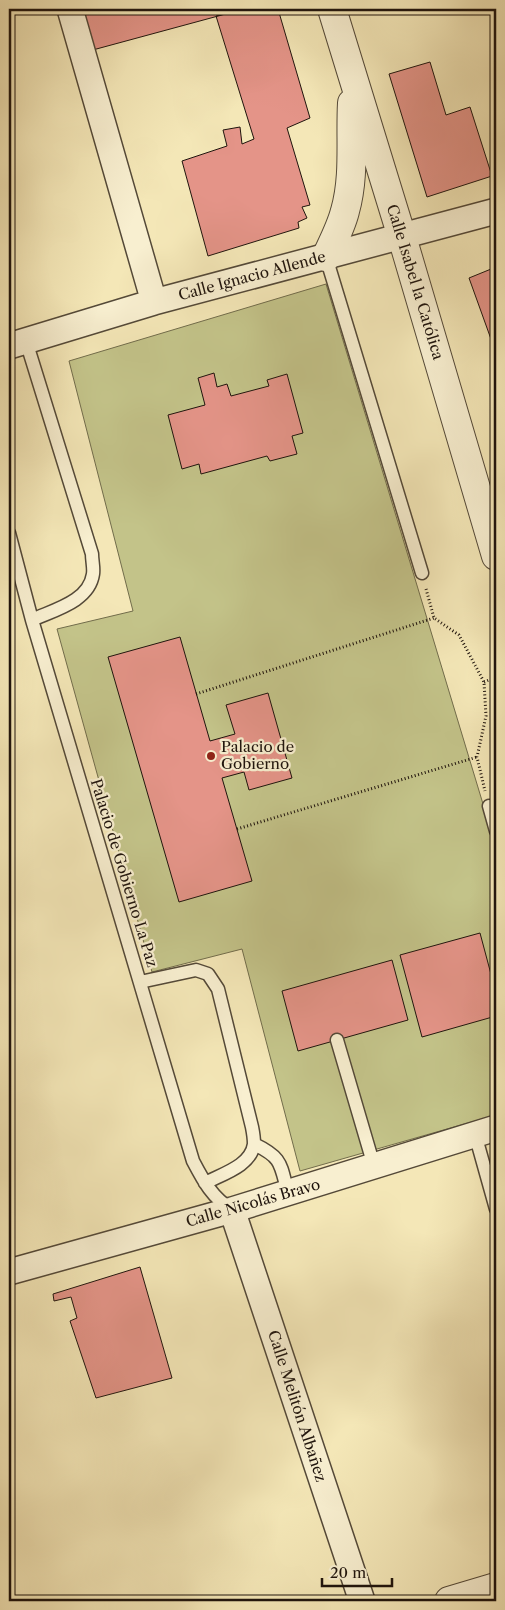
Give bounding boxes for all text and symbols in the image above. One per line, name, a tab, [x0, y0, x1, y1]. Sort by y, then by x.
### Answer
street label: Calle Isabel la Católica	[383, 202, 448, 362]
street label: Calle Ignacio Allende	[176, 247, 328, 304]
place label: Palacio de Gobierno	[221, 737, 294, 773]
marker: Palacio de Gobierno	[205, 750, 217, 762]
street label: Palacio de Gobierno La Paz	[87, 776, 162, 970]
street label: Calle Nicolás Bravo	[184, 1174, 322, 1231]
street label: Calle Melitón Albañez	[264, 1328, 331, 1484]
scale bar	[322, 1555, 392, 1587]
text: 20 m	[330, 1563, 366, 1582]

